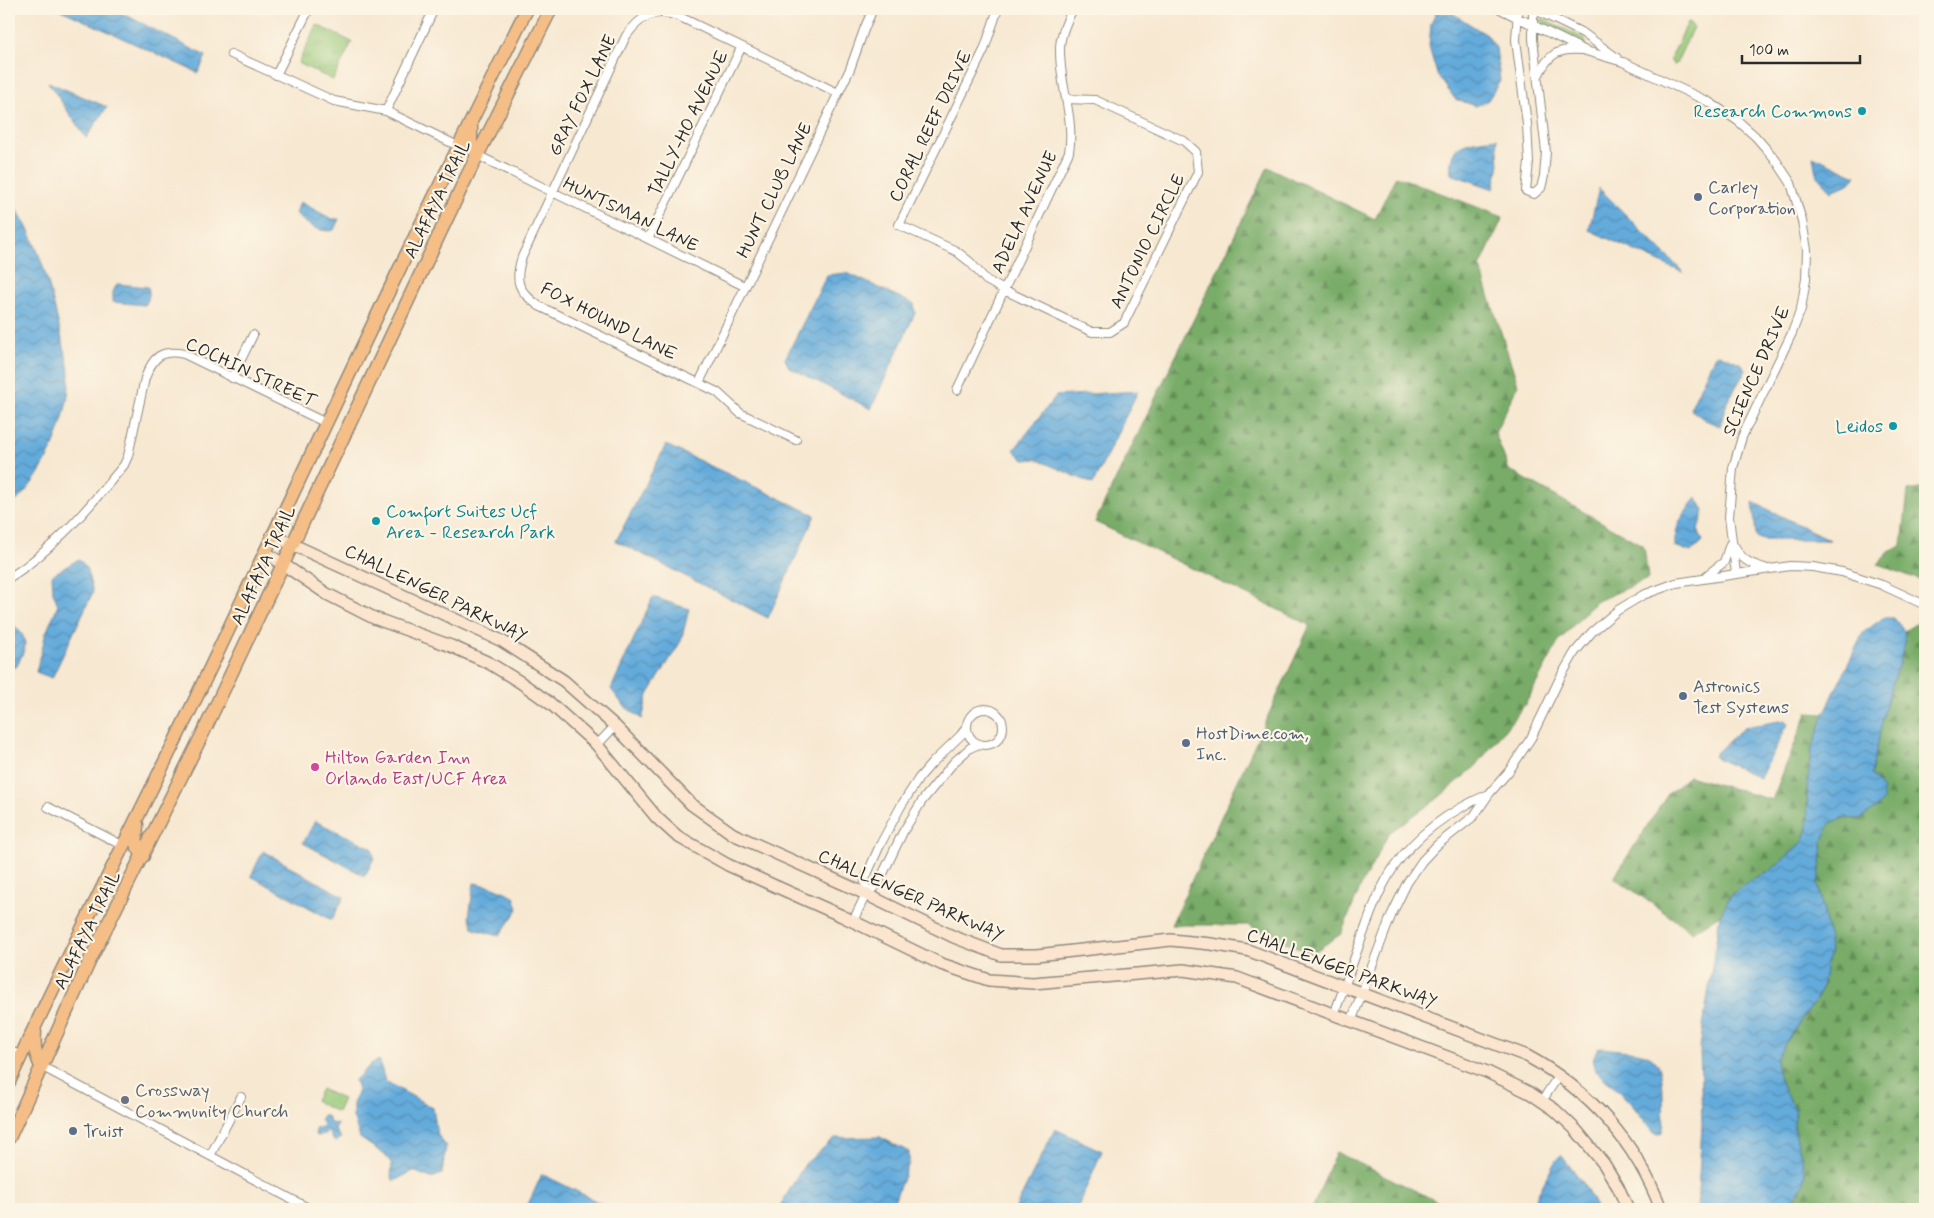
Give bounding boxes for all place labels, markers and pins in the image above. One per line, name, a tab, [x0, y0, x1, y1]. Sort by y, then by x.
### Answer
place label: Research Commons	[1694, 100, 1852, 124]
marker: Research Commons	[1856, 105, 1868, 117]
place label: Carley Corporation	[1708, 176, 1796, 221]
marker: Carley Corporation	[1692, 191, 1704, 203]
place label: Leidos	[1835, 415, 1883, 439]
marker: Leidos	[1887, 420, 1899, 432]
place label: Comfort Suites Ucf Area - Research Park	[386, 500, 555, 545]
marker: Comfort Suites Ucf Area - Research Park	[370, 515, 382, 527]
place label: Astronics Test Systems	[1693, 675, 1789, 720]
marker: Astronics Test Systems	[1677, 690, 1689, 702]
place label: HostDime.com, Inc.	[1196, 722, 1309, 767]
marker: HostDime.com, Inc.	[1180, 737, 1192, 749]
place label: Hilton Garden Inn Orlando East/UCF Area	[325, 746, 508, 791]
marker: Hilton Garden Inn Orlando East/UCF Area	[309, 761, 321, 773]
place label: Crossway Community Church	[135, 1079, 288, 1124]
marker: Crossway Community Church	[119, 1094, 131, 1106]
place label: Truist	[83, 1120, 124, 1144]
marker: Truist	[67, 1125, 79, 1137]

